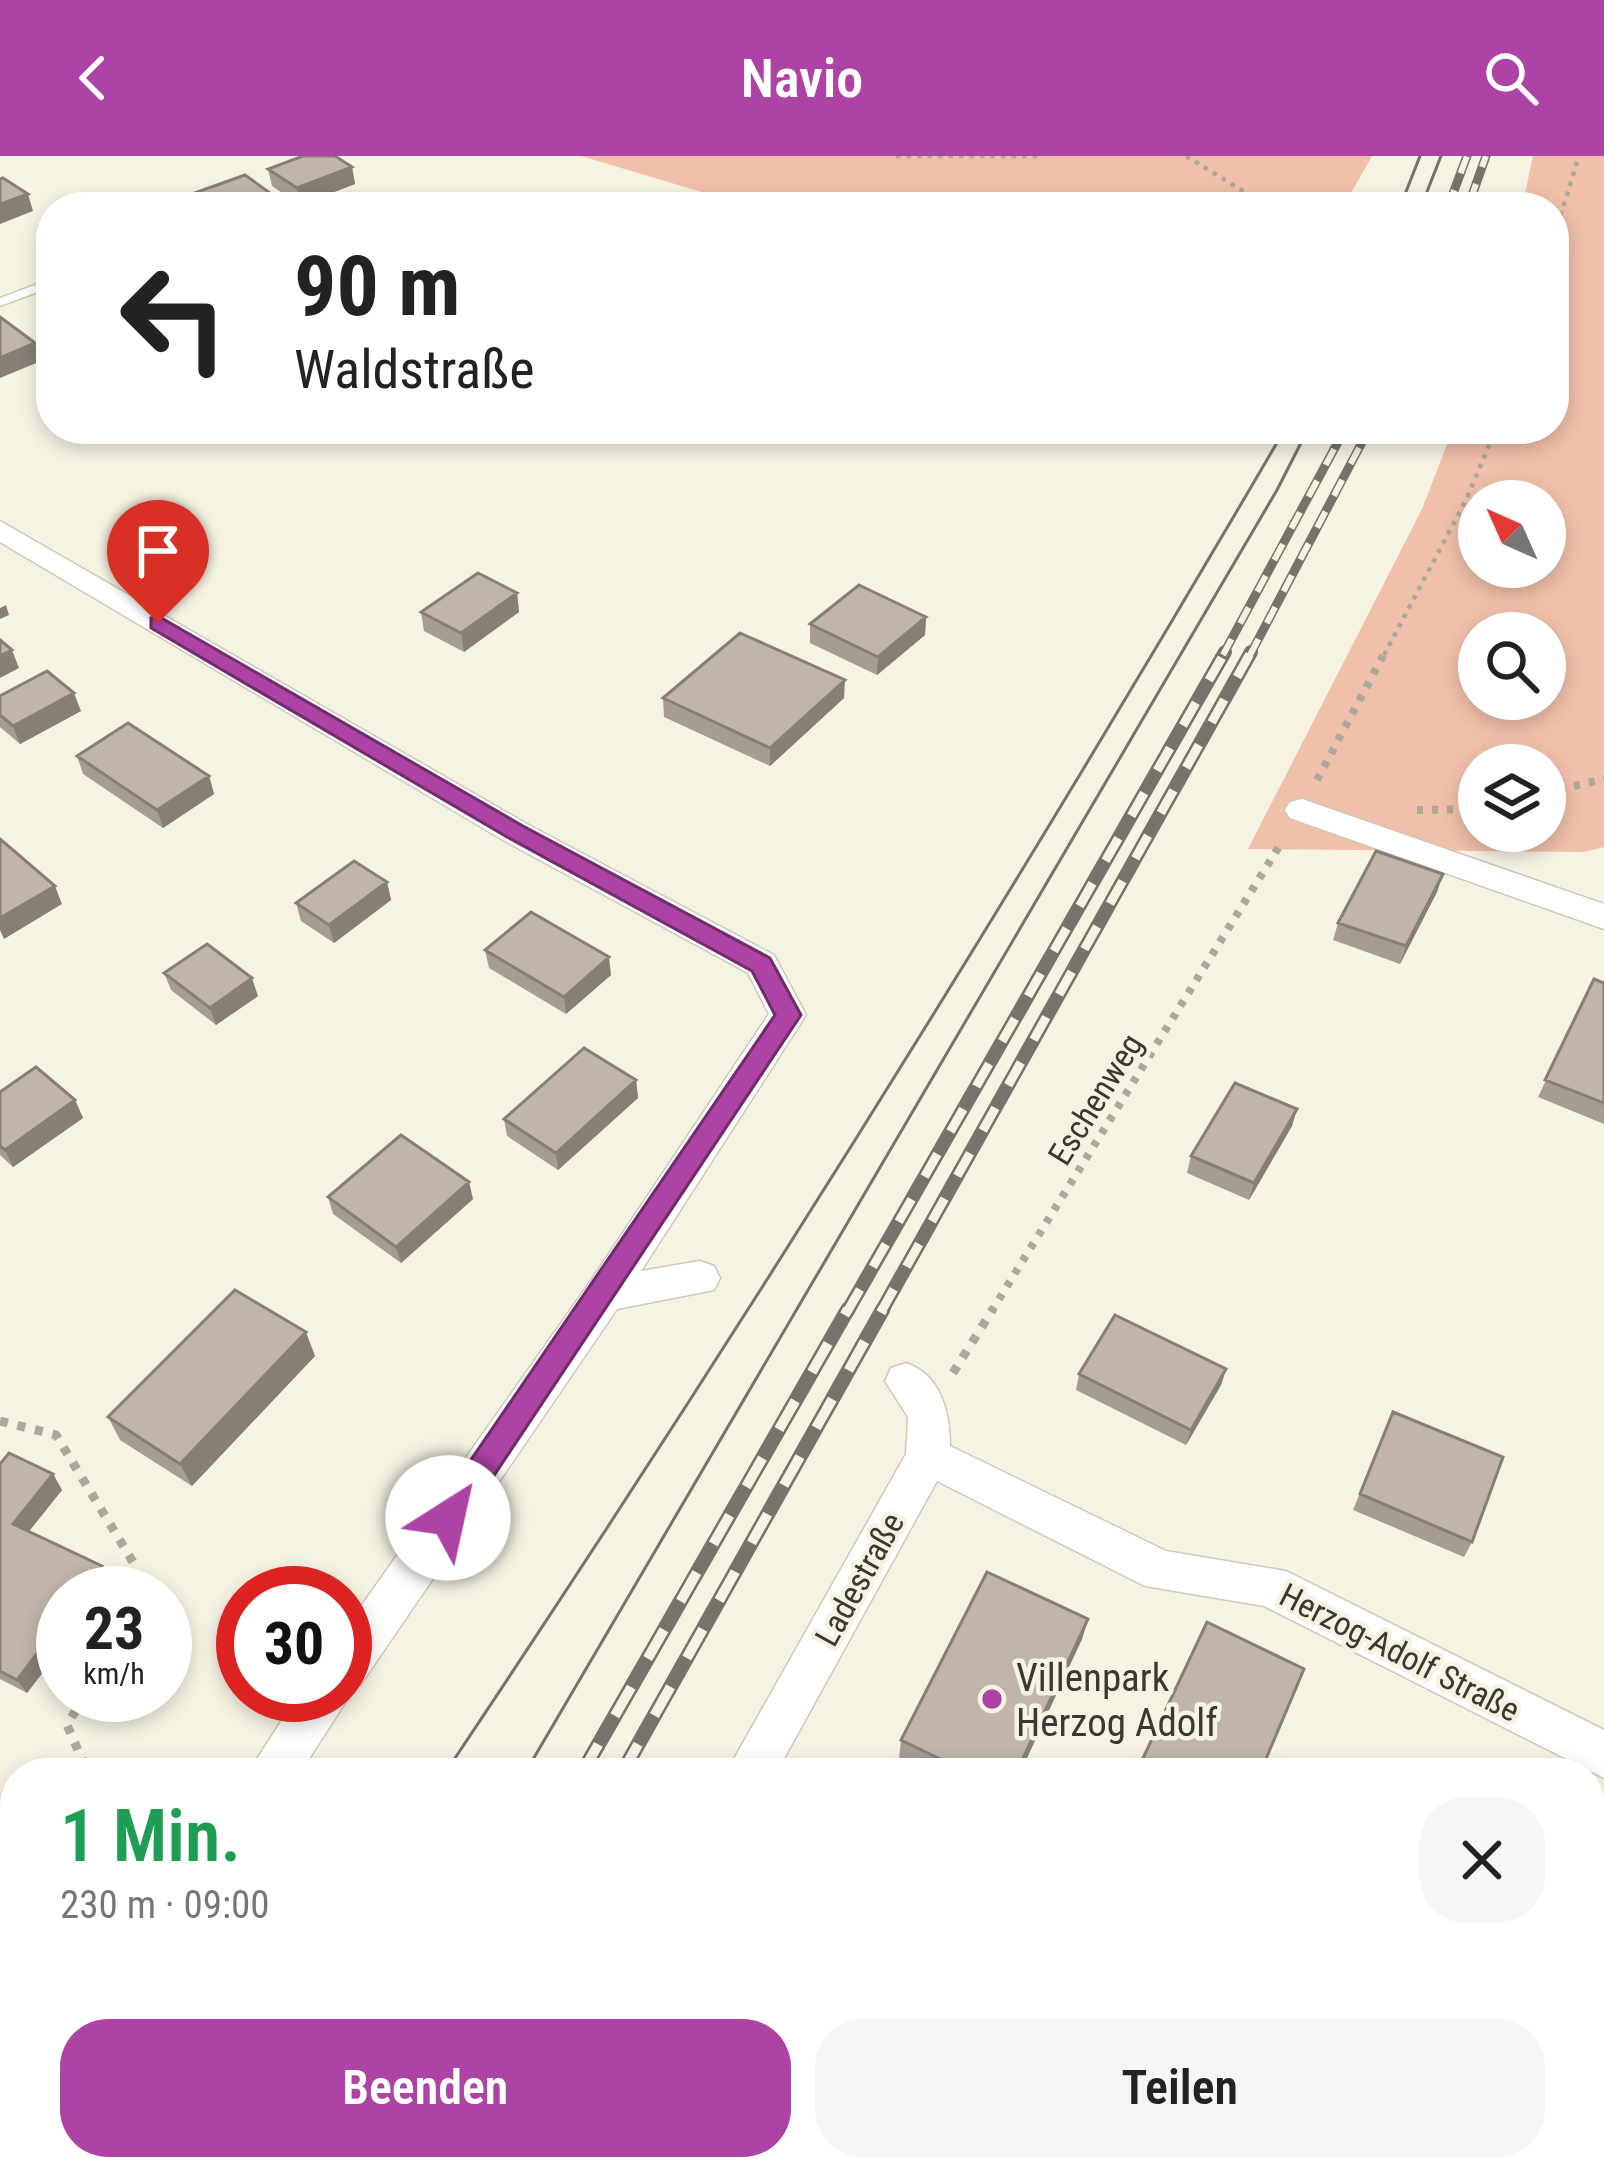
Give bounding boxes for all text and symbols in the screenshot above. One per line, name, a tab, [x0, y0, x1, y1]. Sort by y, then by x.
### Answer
icon: back	[60, 45, 126, 111]
icon: search	[1478, 45, 1544, 111]
text: Navio	[741, 47, 863, 110]
text: 90 m	[294, 237, 461, 336]
icon: left	[96, 240, 252, 396]
text: Waldstraße	[294, 338, 535, 401]
north arrow	[1458, 480, 1566, 588]
map controls	[1458, 480, 1566, 852]
pin	[107, 500, 209, 623]
icon: arrive	[125, 518, 191, 584]
button: search	[1458, 612, 1566, 720]
button: layers	[1458, 744, 1566, 852]
street label: Eschenweg	[1040, 1026, 1151, 1172]
position arrow	[385, 1455, 511, 1581]
street label: Ladestraße	[807, 1506, 912, 1653]
speed limit sign: 30	[216, 1566, 372, 1722]
street label: Herzog-Adolf Straße	[1273, 1575, 1526, 1730]
text: 23	[84, 1593, 144, 1664]
place label: Villenpark Herzog Adolf	[1016, 1655, 1218, 1746]
text: km/h	[83, 1656, 145, 1691]
marker: Villenpark Herzog Adolf	[979, 1686, 1005, 1712]
text: 1 Min.	[60, 1794, 241, 1879]
button: close	[1419, 1797, 1545, 1923]
text: 230 m · 09:00	[60, 1882, 270, 1928]
button: Beenden	[60, 2019, 791, 2157]
button: Teilen	[815, 2019, 1545, 2157]

